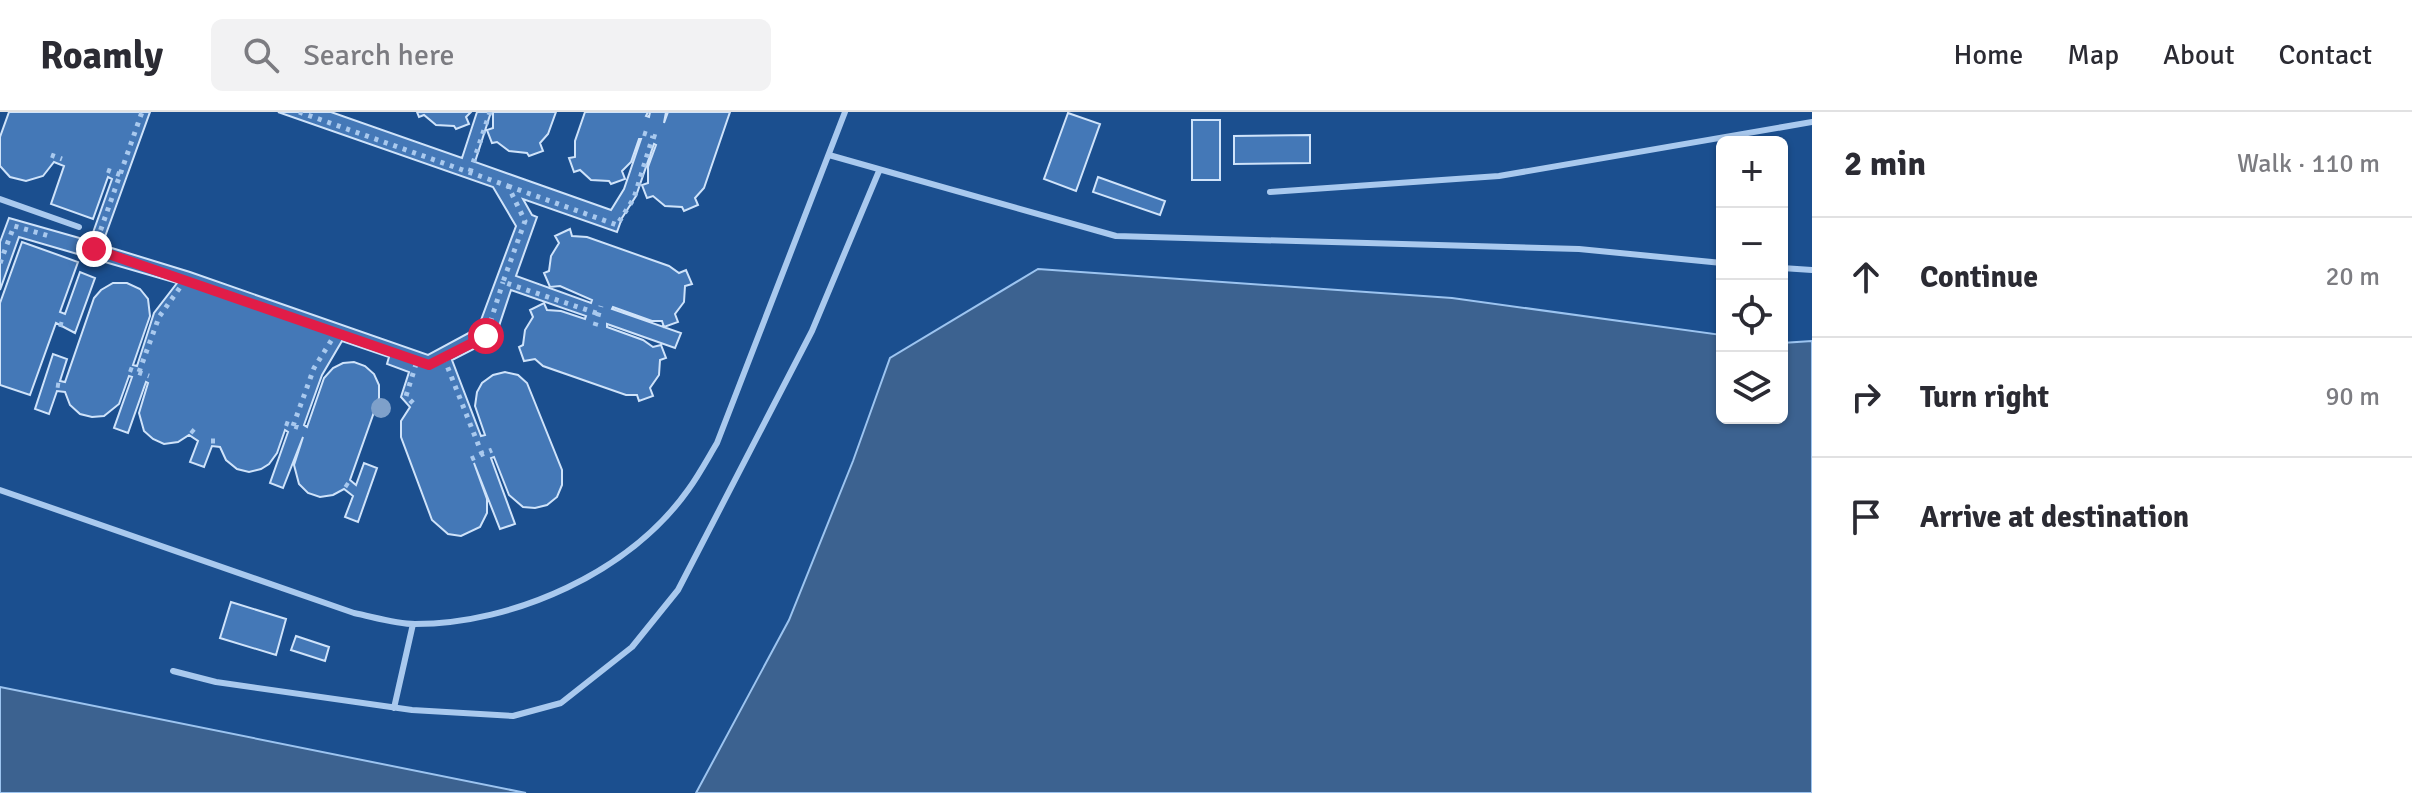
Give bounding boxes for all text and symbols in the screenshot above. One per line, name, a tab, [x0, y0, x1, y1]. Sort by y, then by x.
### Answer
search box	[211, 19, 771, 91]
text: Roamly	[40, 32, 163, 79]
icon: search	[239, 33, 283, 77]
text: Search here	[303, 37, 454, 74]
text: Home	[1954, 38, 2023, 72]
text: Map	[2067, 38, 2119, 72]
text: About	[2163, 38, 2235, 72]
text: Contact	[2279, 38, 2372, 72]
map controls	[1716, 136, 1788, 424]
button: +	[1716, 136, 1788, 208]
text: 2 min	[1844, 143, 1926, 185]
text: Walk · 110 m	[2237, 148, 2380, 180]
button: −	[1716, 208, 1788, 280]
route end	[76, 231, 112, 267]
icon: ahead	[1844, 255, 1888, 299]
text: Continue	[1920, 259, 2038, 296]
text: 20 m	[2325, 261, 2380, 293]
button: locate	[1716, 280, 1788, 352]
route start	[468, 318, 504, 354]
button: layers	[1716, 352, 1788, 424]
icon: right	[1844, 375, 1888, 419]
text: Turn right	[1920, 379, 2049, 416]
text: 90 m	[2325, 381, 2380, 413]
icon: arrive	[1844, 495, 1888, 539]
text: Arrive at destination	[1920, 499, 2189, 536]

